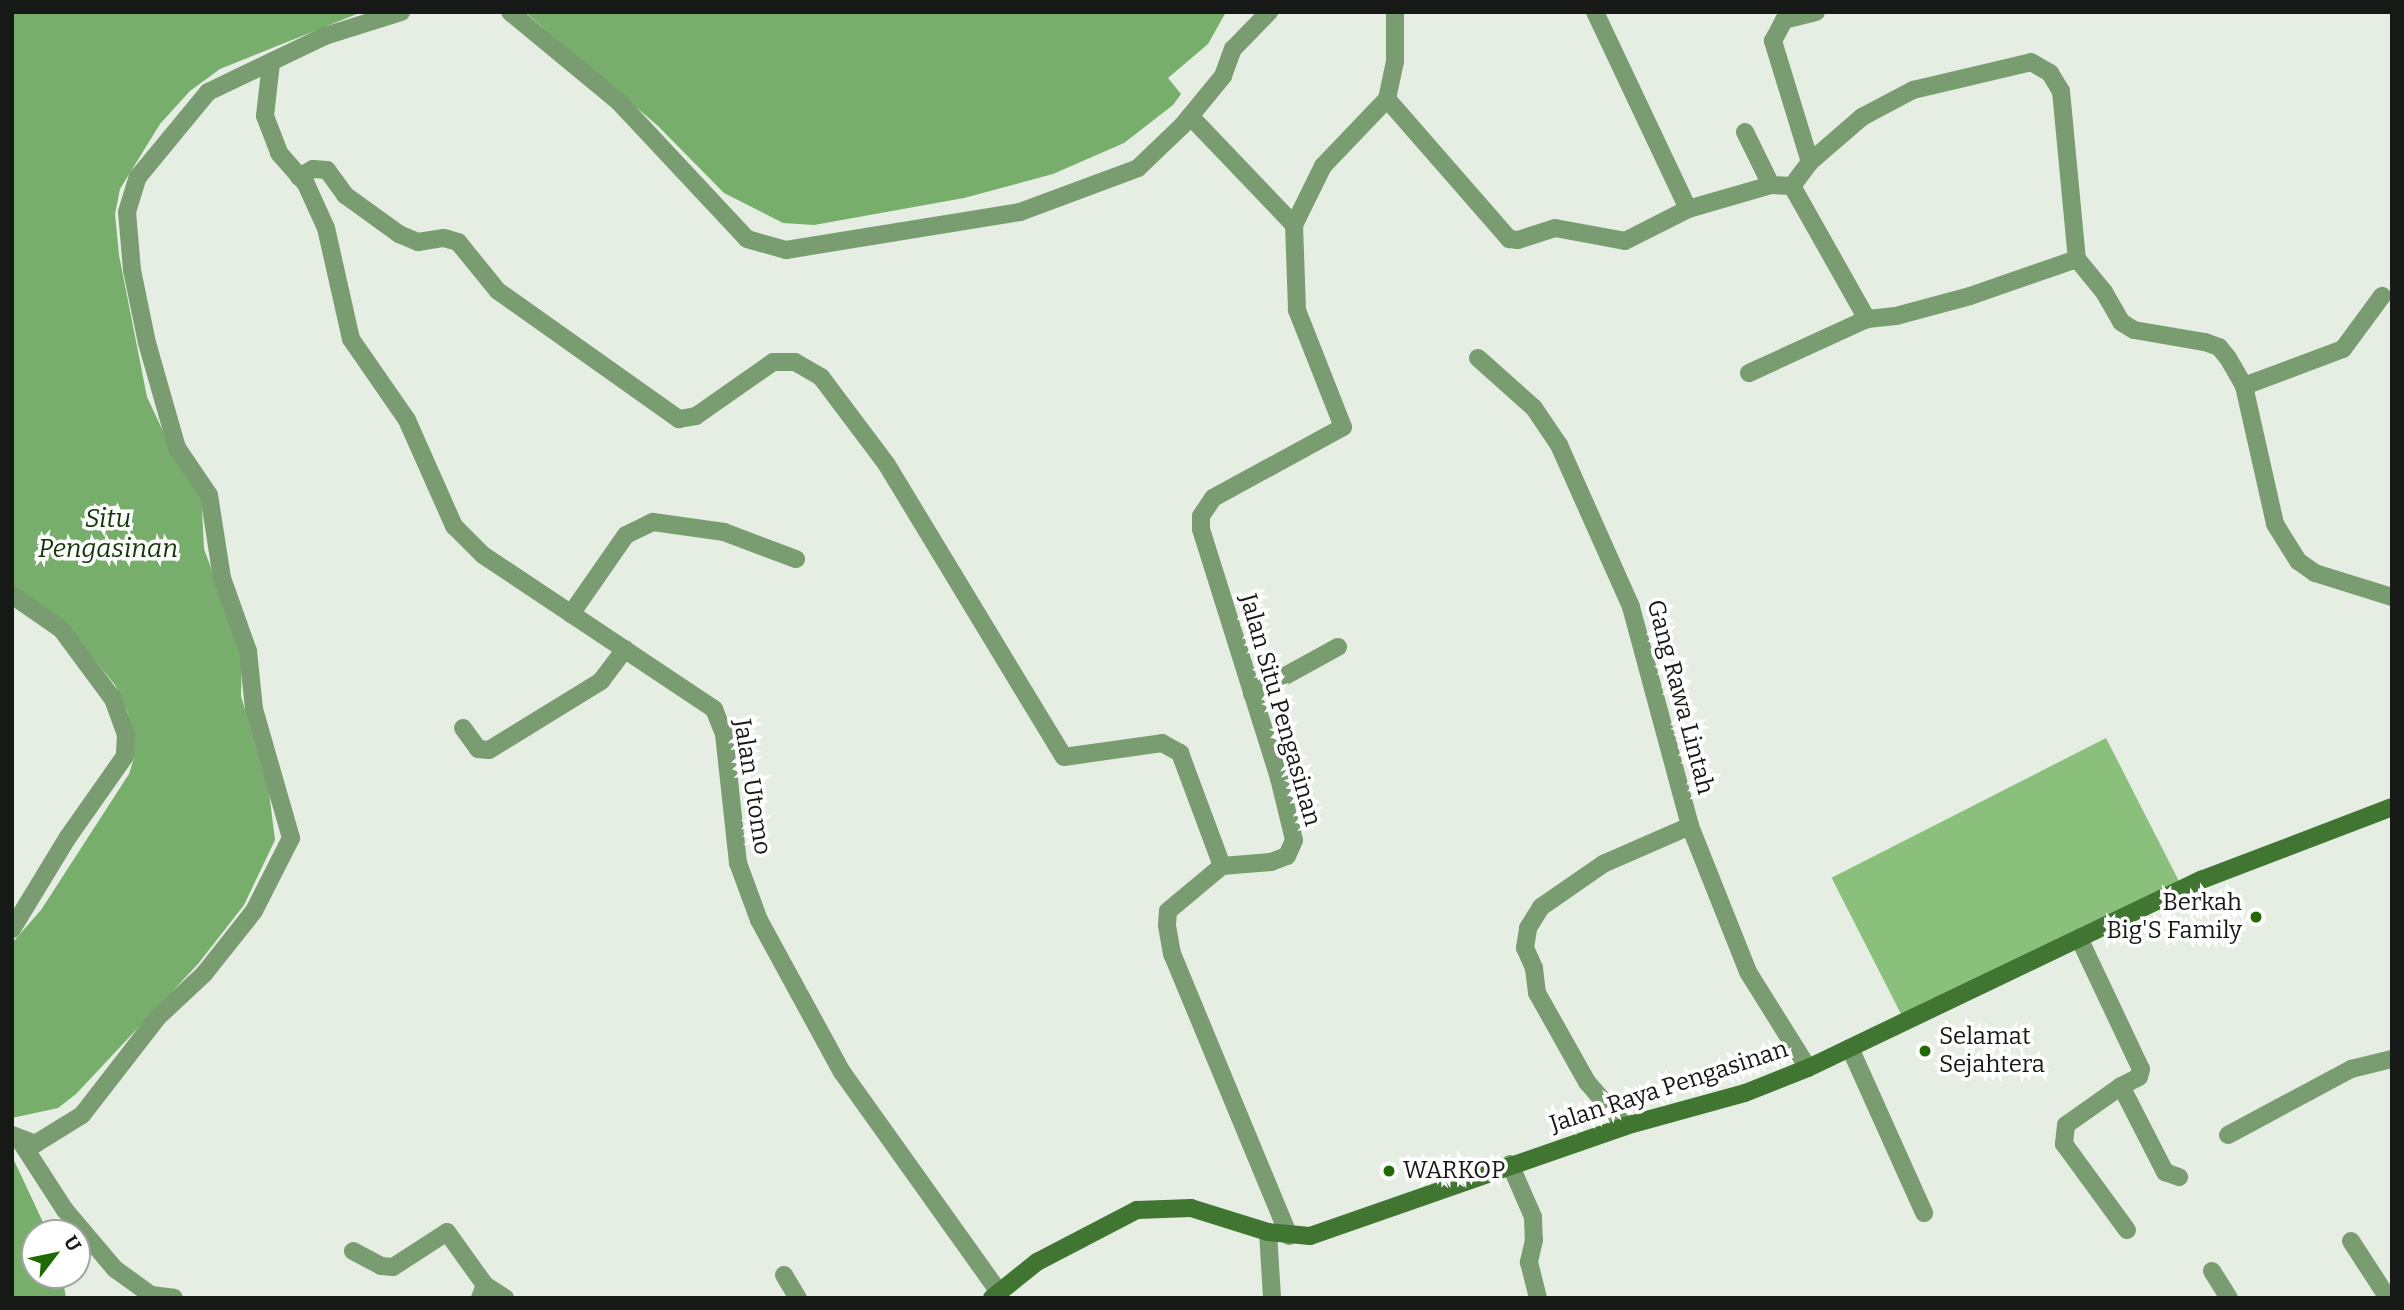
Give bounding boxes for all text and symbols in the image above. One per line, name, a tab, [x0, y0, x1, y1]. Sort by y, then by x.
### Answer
water label: Situ Pengasinan	[38, 503, 178, 564]
street label: Jalan Situ Pengasinan	[1233, 591, 1327, 829]
street label: Gang Rawa Lintah	[1640, 597, 1720, 797]
street label: Jalan Utomo	[727, 717, 777, 857]
place label: Berkah Big'S Family	[2106, 889, 2242, 945]
marker: Berkah Big'S Family	[2248, 909, 2264, 925]
place label: Selamat Sejahtera	[1939, 1023, 2045, 1079]
street label: Jalan Raya Pengasinan	[1546, 1035, 1792, 1139]
marker: Selamat Sejahtera	[1917, 1043, 1933, 1059]
place label: WARKOP	[1403, 1157, 1505, 1185]
marker: WARKOP	[1381, 1163, 1397, 1179]
north arrow	[21, 1219, 91, 1289]
text: U	[59, 1232, 86, 1256]

